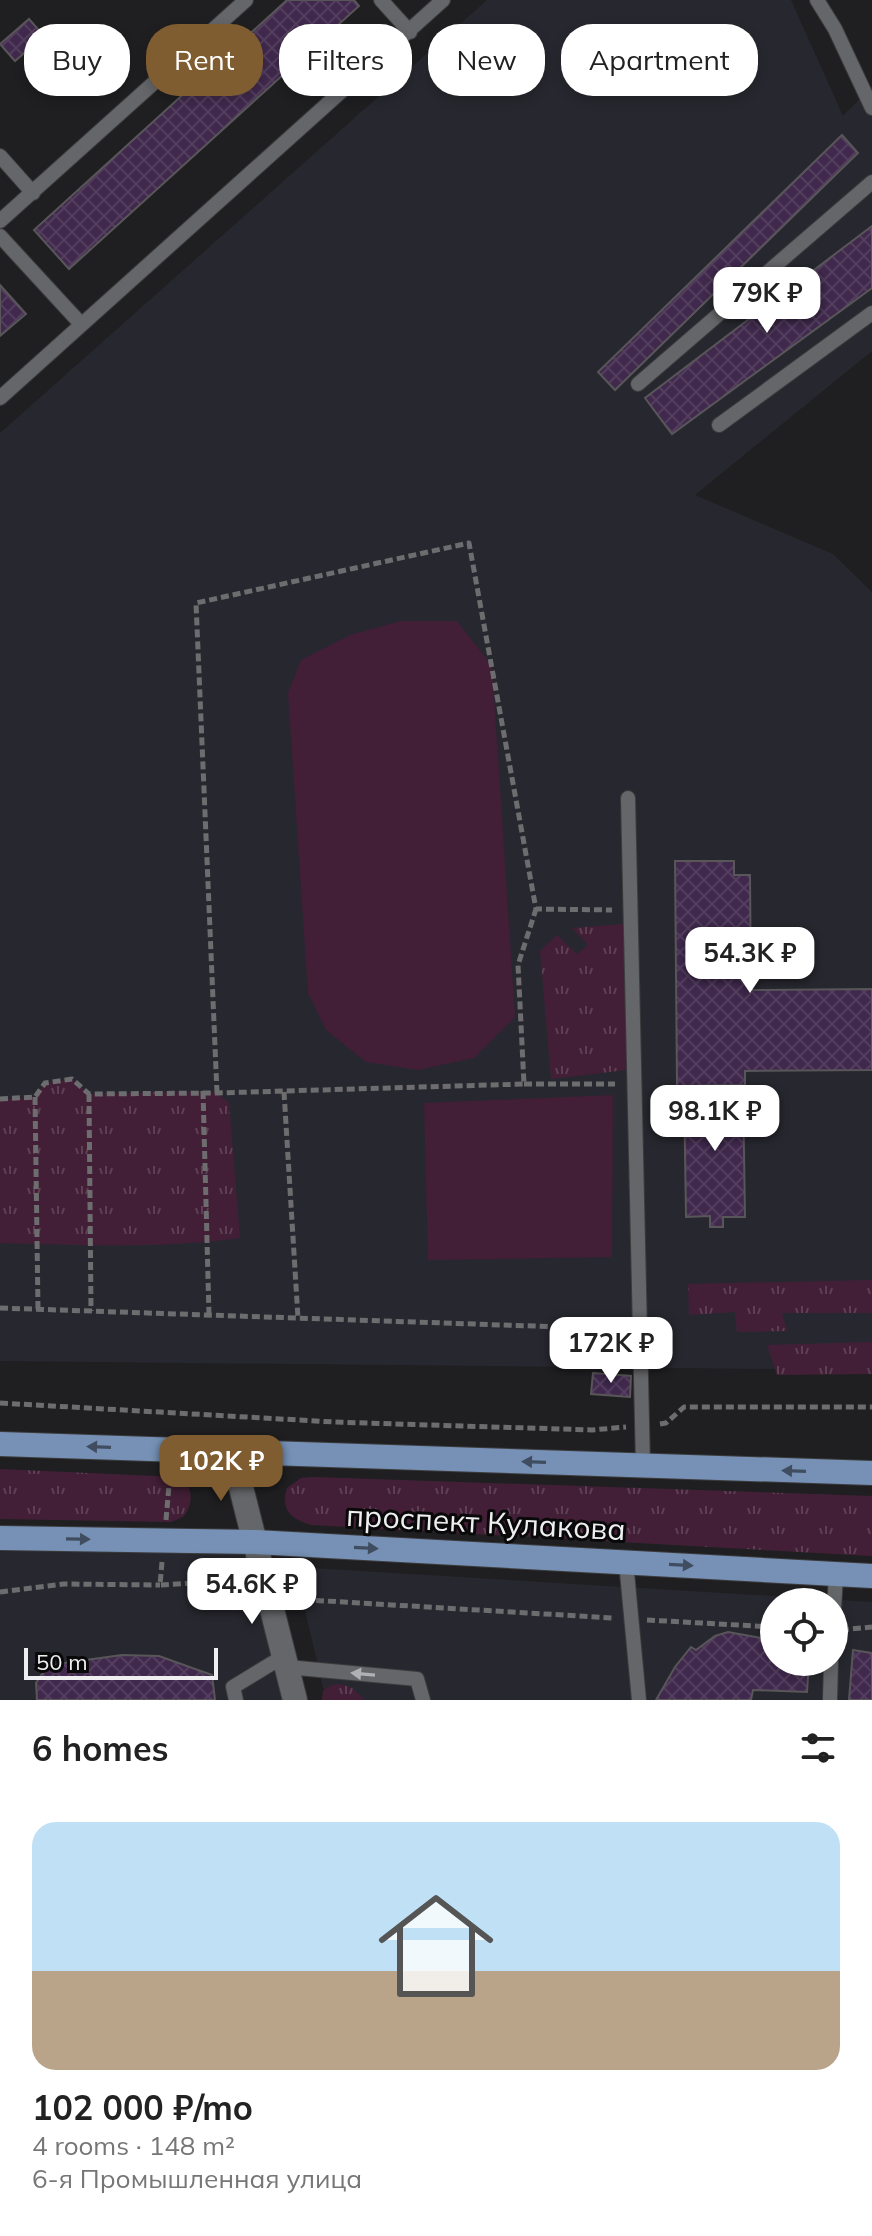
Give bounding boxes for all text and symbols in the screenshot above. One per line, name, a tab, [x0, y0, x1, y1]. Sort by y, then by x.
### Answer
chip: Buy	[24, 24, 130, 96]
chip: Rent	[146, 24, 263, 96]
chip: Filters	[279, 24, 412, 96]
chip: New	[428, 24, 545, 96]
chip: Apartment	[561, 24, 758, 96]
pin: 79K ₽	[711, 267, 823, 335]
text: 79K ₽	[731, 276, 803, 309]
pin: 54.3K ₽	[676, 927, 824, 995]
text: 54.3K ₽	[703, 936, 797, 969]
pin: 98.1K ₽	[641, 1085, 789, 1153]
text: 98.1K ₽	[668, 1094, 762, 1127]
pin: 172K ₽	[546, 1317, 676, 1385]
text: 172K ₽	[568, 1326, 654, 1359]
pin: 102K ₽	[156, 1435, 286, 1503]
one-way arrow	[86, 1441, 111, 1454]
text: 102K ₽	[178, 1444, 264, 1477]
one-way arrow	[521, 1456, 546, 1469]
one-way arrow	[781, 1464, 806, 1477]
street label: проспект Кулакова	[345, 1496, 627, 1548]
one-way arrow	[66, 1533, 91, 1545]
one-way arrow	[354, 1541, 379, 1554]
pin: 54.6K ₽	[178, 1558, 326, 1626]
one-way arrow	[669, 1559, 694, 1572]
text: 54.6K ₽	[205, 1567, 299, 1600]
map controls	[760, 1588, 848, 1676]
button: locate	[760, 1588, 848, 1676]
scale bar	[24, 1644, 218, 1680]
text: 50 m	[36, 1648, 87, 1676]
one-way arrow	[350, 1667, 375, 1680]
icon: filters	[796, 1726, 840, 1770]
text: 6 homes	[32, 1727, 169, 1770]
icon: home	[364, 1874, 508, 2018]
text: 102 000 ₽/mo	[32, 2086, 253, 2129]
text: 4 rooms · 148 m²	[32, 2129, 235, 2162]
text: 6-я Промышленная улица	[32, 2162, 362, 2195]

